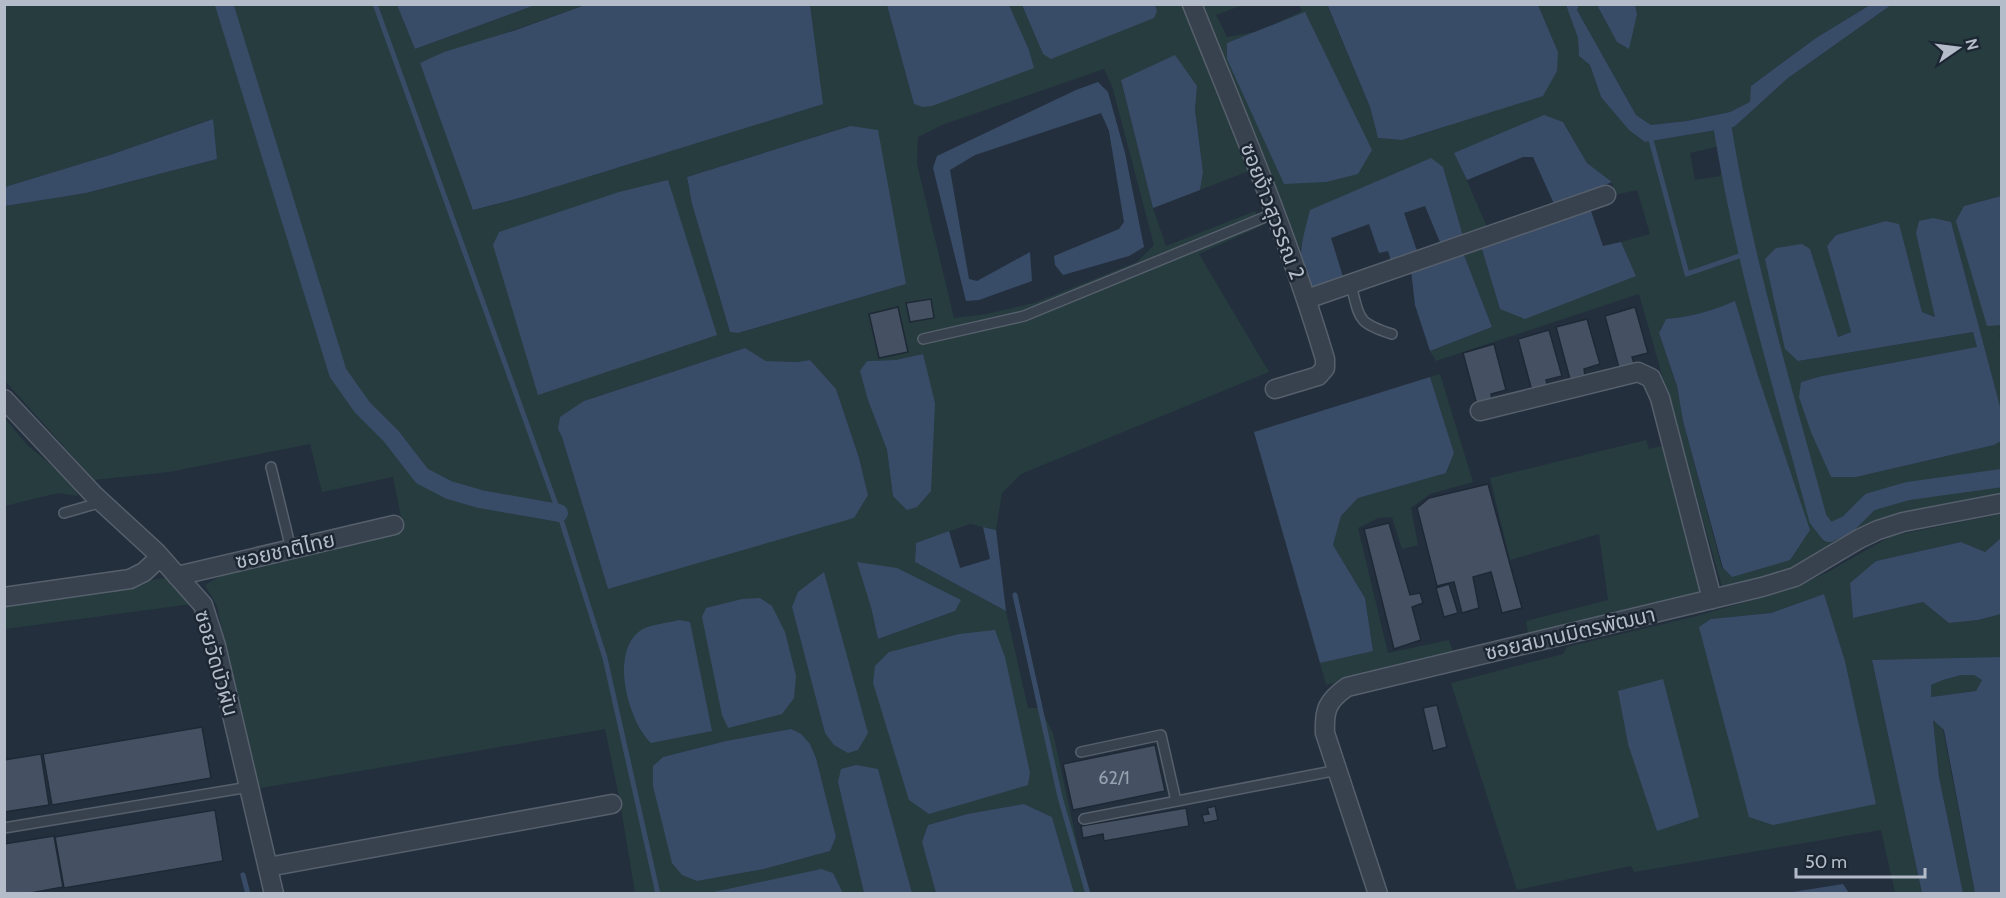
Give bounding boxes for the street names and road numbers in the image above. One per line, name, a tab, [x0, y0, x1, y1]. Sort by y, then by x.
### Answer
street label: ซอยง้าวสุวรรณ 2	[1235, 139, 1310, 283]
street label: ซอยชาติไทย	[233, 526, 337, 574]
street label: ซอยสมานมิตรพัฒนา	[1482, 601, 1658, 665]
street label: ซอยวัดบัวผัน	[190, 607, 244, 719]

